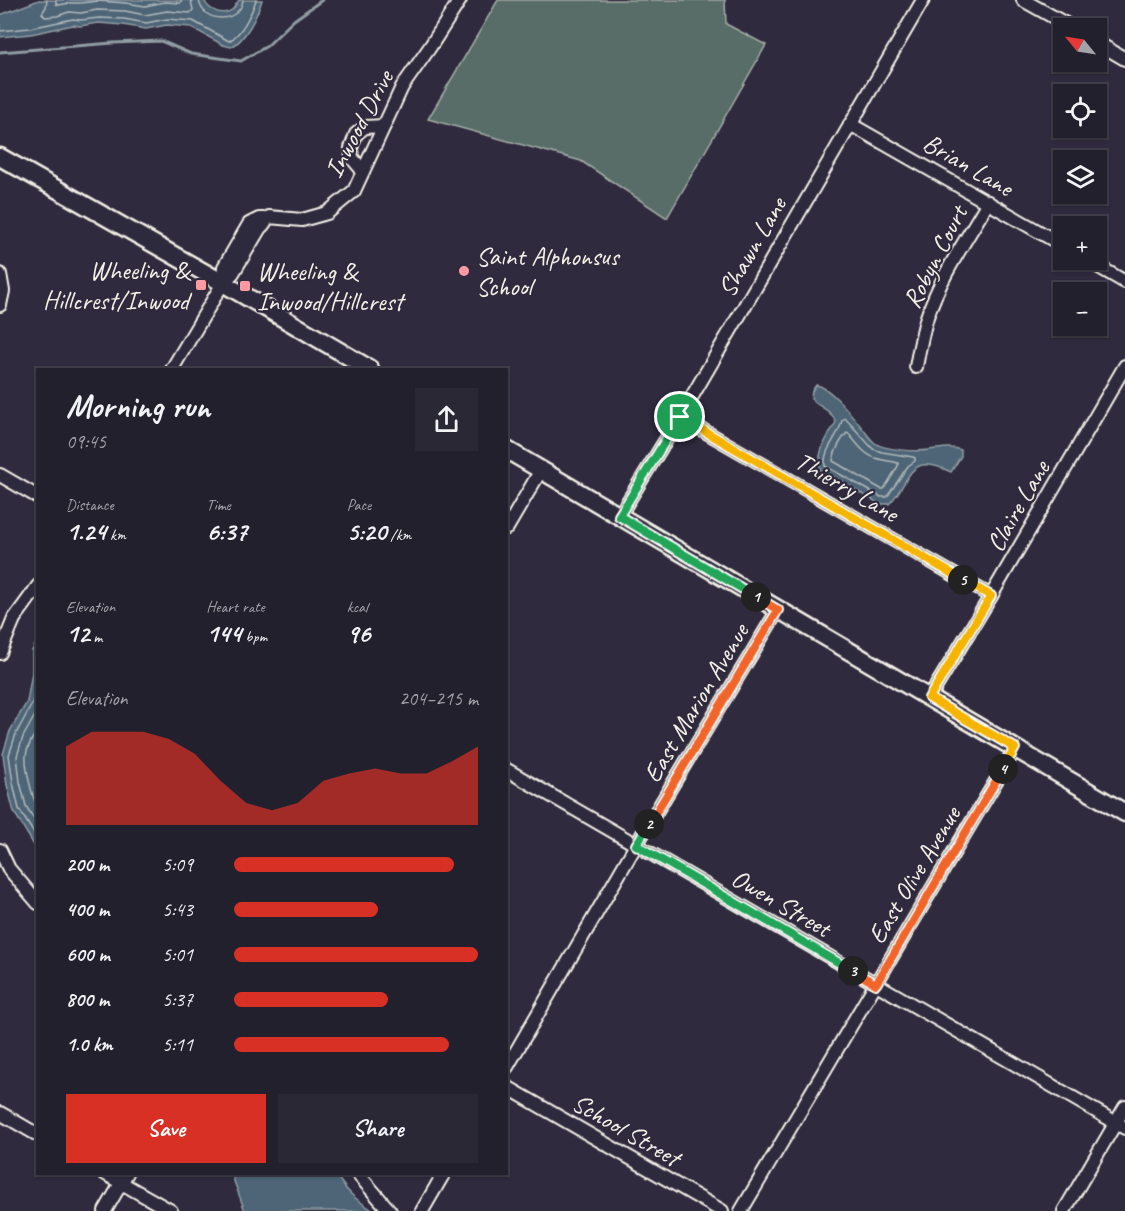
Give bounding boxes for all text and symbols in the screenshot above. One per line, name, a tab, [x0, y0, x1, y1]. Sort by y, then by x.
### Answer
north arrow	[1053, 18, 1107, 72]
map controls	[1053, 18, 1107, 336]
street label: Inwood Drive	[317, 62, 402, 183]
button: locate	[1053, 84, 1107, 138]
street label: Brian Lane	[917, 126, 1021, 205]
button: layers	[1053, 150, 1107, 204]
street label: Shawn Lane	[710, 190, 794, 303]
street label: Robyn Court	[895, 198, 976, 314]
button: +	[1053, 216, 1107, 270]
place label: Saint Alphonsus School	[476, 240, 621, 303]
place label: Wheeling & Hillcrest/Inwood	[43, 254, 193, 317]
place label: Wheeling & Inwood/Hillcrest	[257, 255, 406, 318]
marker: Saint Alphonsus School	[457, 264, 471, 278]
marker: Wheeling & Hillcrest/Inwood	[194, 278, 208, 292]
marker: Wheeling & Inwood/Hillcrest	[238, 279, 252, 293]
button: −	[1053, 282, 1107, 336]
text: Morning run	[66, 385, 210, 427]
button: share	[415, 388, 478, 451]
pin	[654, 391, 705, 442]
icon: arrive	[663, 400, 696, 433]
text: 09:45	[66, 429, 106, 454]
street label: Thierry Lane	[790, 444, 907, 531]
street label: Claire Lane	[979, 453, 1058, 557]
text: Distance	[66, 495, 114, 515]
text: Time	[206, 495, 231, 515]
text: Pace	[347, 495, 371, 515]
text: 1.24	[66, 515, 106, 548]
text: 6:37	[206, 515, 247, 548]
text: 5:20	[347, 515, 387, 548]
text: km	[106, 525, 126, 545]
text: /km	[387, 525, 411, 545]
pin: 5	[948, 565, 978, 595]
text: 5	[960, 570, 966, 590]
pin: 1	[741, 582, 771, 612]
text: 1	[752, 587, 760, 607]
text: Elevation	[66, 597, 115, 617]
text: Heart rate	[206, 597, 265, 617]
text: kcal	[347, 597, 368, 617]
street label: East Marion Avenue	[636, 615, 758, 788]
text: 12	[66, 617, 89, 650]
text: 144	[206, 617, 241, 650]
text: 96	[347, 617, 370, 650]
text: m	[89, 627, 102, 647]
text: bpm	[241, 627, 267, 647]
text: Elevation	[66, 686, 128, 711]
text: 204–215 m	[399, 686, 478, 711]
pin: 4	[988, 754, 1018, 784]
text: 4	[999, 759, 1007, 779]
street label: East Olive Avenue	[860, 799, 969, 950]
pin: 2	[634, 809, 664, 839]
text: 2	[645, 814, 653, 834]
text: 200 m	[66, 852, 109, 877]
text: 5:09	[162, 852, 193, 877]
street label: Owen Street	[725, 861, 839, 946]
text: 400 m	[66, 897, 109, 922]
text: 5:43	[162, 897, 193, 922]
text: 600 m	[66, 942, 110, 967]
text: 5:01	[162, 942, 193, 967]
pin: 3	[838, 956, 868, 986]
text: 3	[849, 961, 857, 981]
text: 800 m	[66, 987, 109, 1012]
text: 5:37	[162, 987, 193, 1012]
text: 1.0 km	[66, 1032, 113, 1057]
text: 5:11	[162, 1032, 193, 1057]
street label: School Street	[566, 1086, 689, 1176]
button: Save	[66, 1094, 266, 1163]
button: Share	[278, 1094, 478, 1163]

